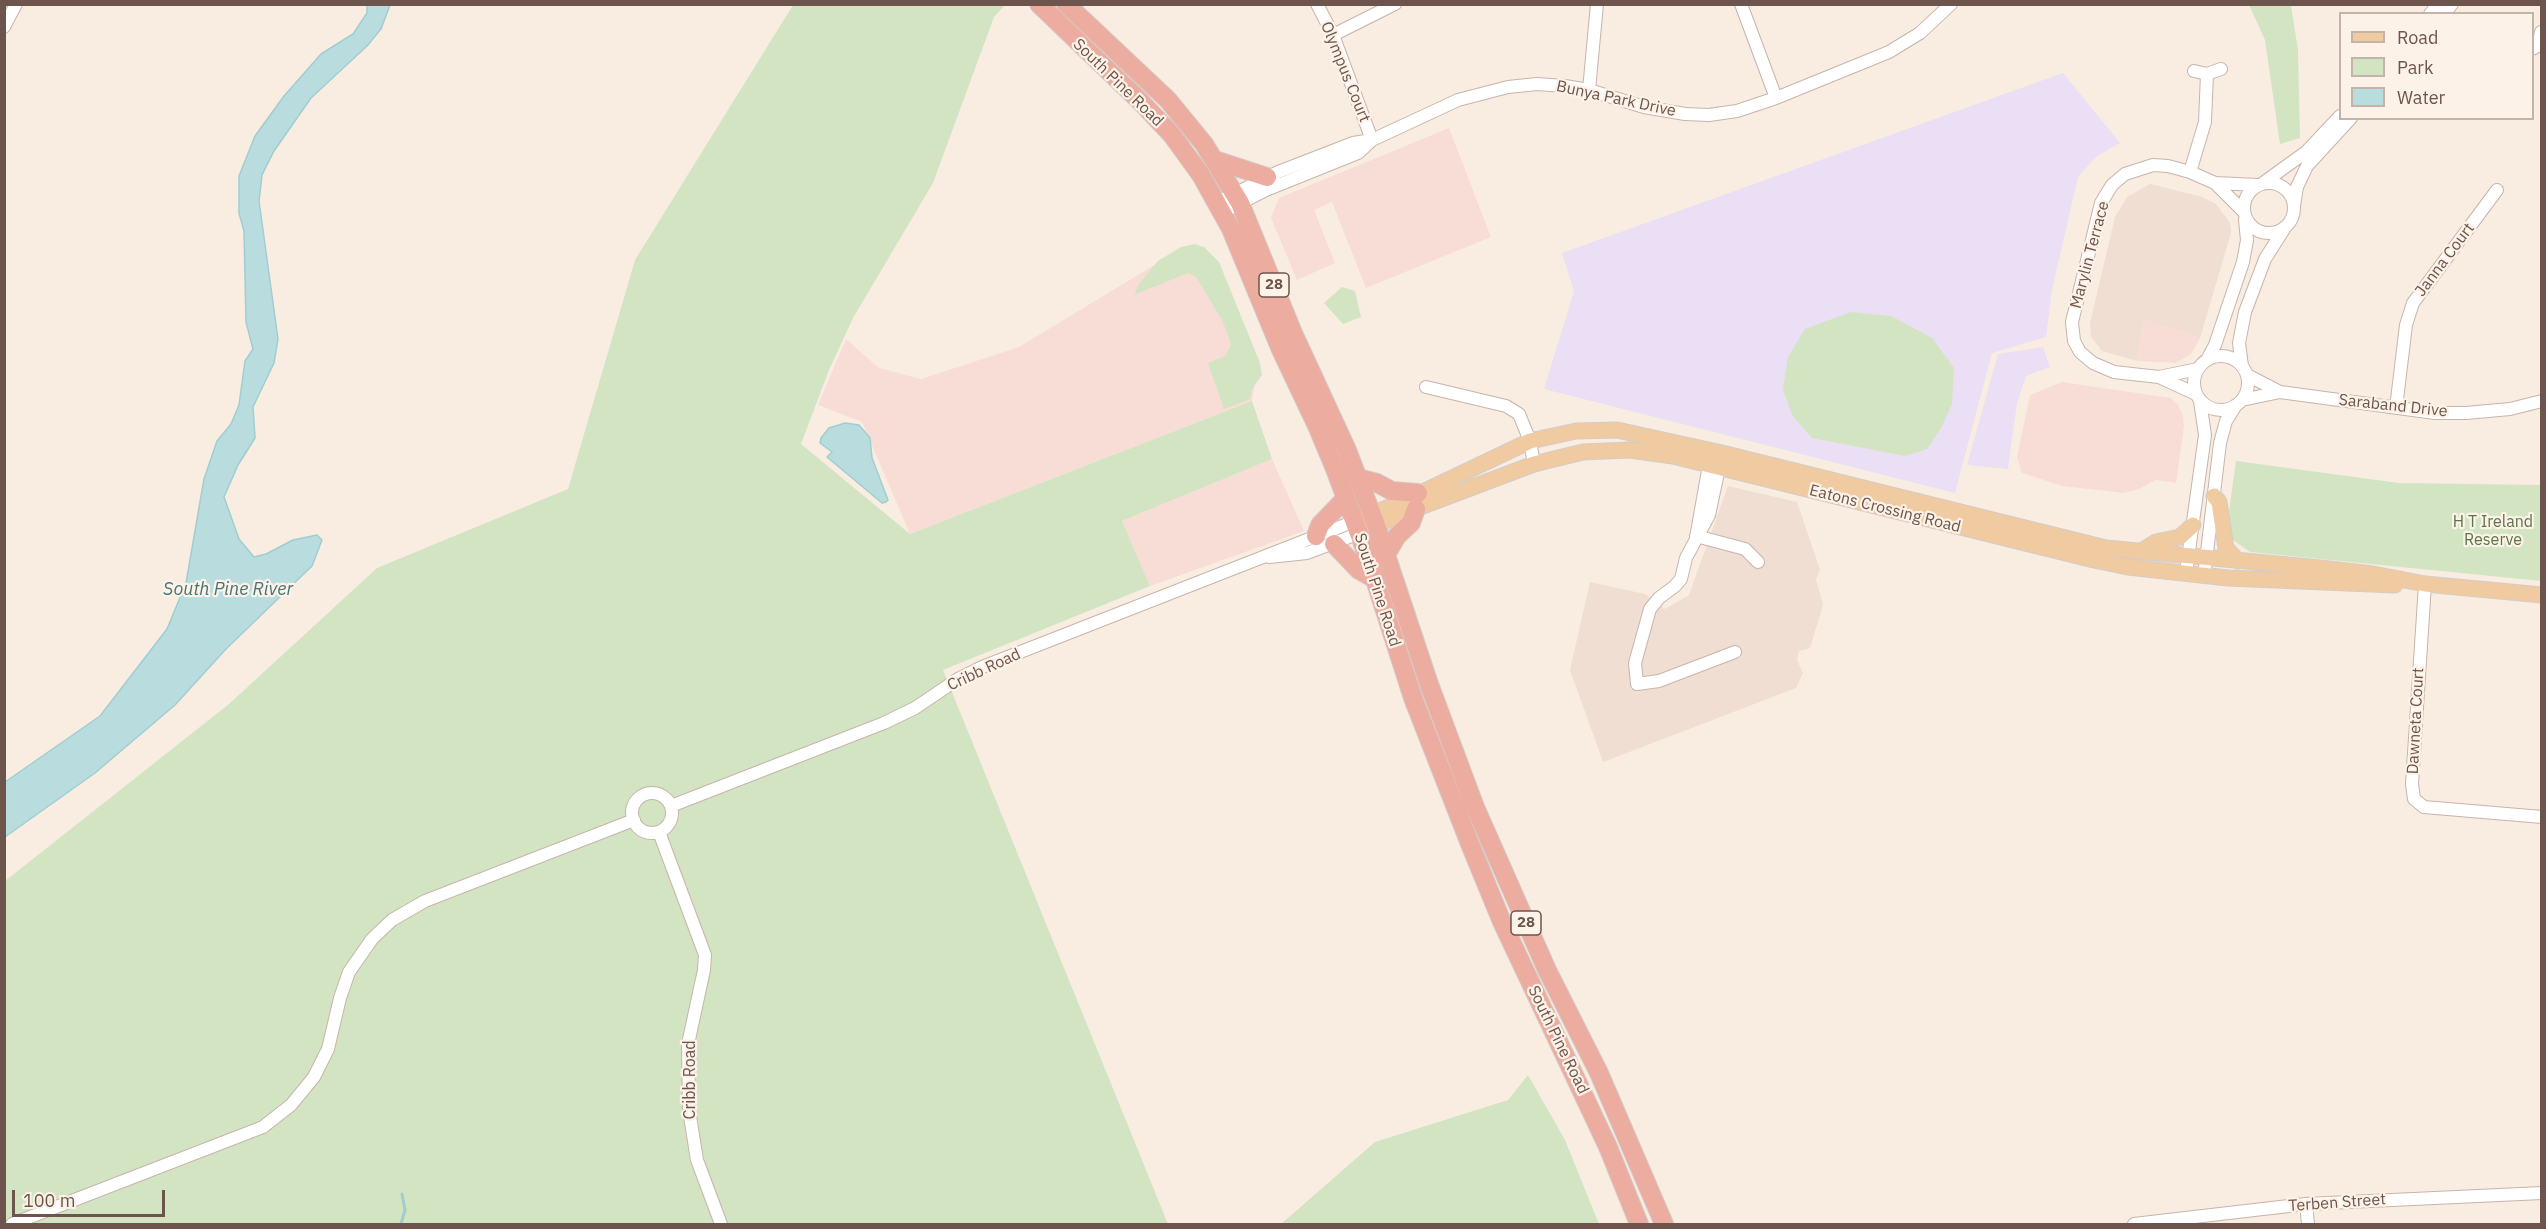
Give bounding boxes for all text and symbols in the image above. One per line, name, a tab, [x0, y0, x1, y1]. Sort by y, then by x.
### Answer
legend	[2339, 12, 2534, 120]
street label: Olympus Court	[1316, 19, 1374, 125]
text: Road	[2397, 26, 2438, 49]
street label: South Pine Road	[1069, 35, 1167, 131]
text: Park	[2397, 56, 2433, 79]
street label: Bunya Park Drive	[1554, 77, 1678, 121]
text: Water	[2397, 86, 2445, 109]
street label: Marylin Terrace	[2066, 199, 2114, 311]
street label: Janna Court	[2411, 220, 2479, 300]
road number: 28	[1259, 273, 1289, 297]
street label: Saraband Drive	[2338, 391, 2448, 421]
street label: Eatons Crossing Road	[1807, 481, 1963, 537]
park label: H T Ireland Reserve	[2453, 512, 2533, 550]
street label: South Pine Road	[1350, 531, 1404, 649]
water label: South Pine River	[163, 579, 293, 601]
street label: Cribb Road	[944, 645, 1024, 695]
street label: Dawneta Court	[2404, 667, 2428, 775]
road number: 28	[1511, 911, 1541, 935]
street label: South Pine Road	[1524, 983, 1592, 1097]
street label: Cribb Road	[680, 1041, 700, 1119]
scale bar	[15, 1178, 168, 1216]
text: 100 m	[23, 1189, 75, 1212]
street label: Terben Street	[2288, 1190, 2386, 1216]

